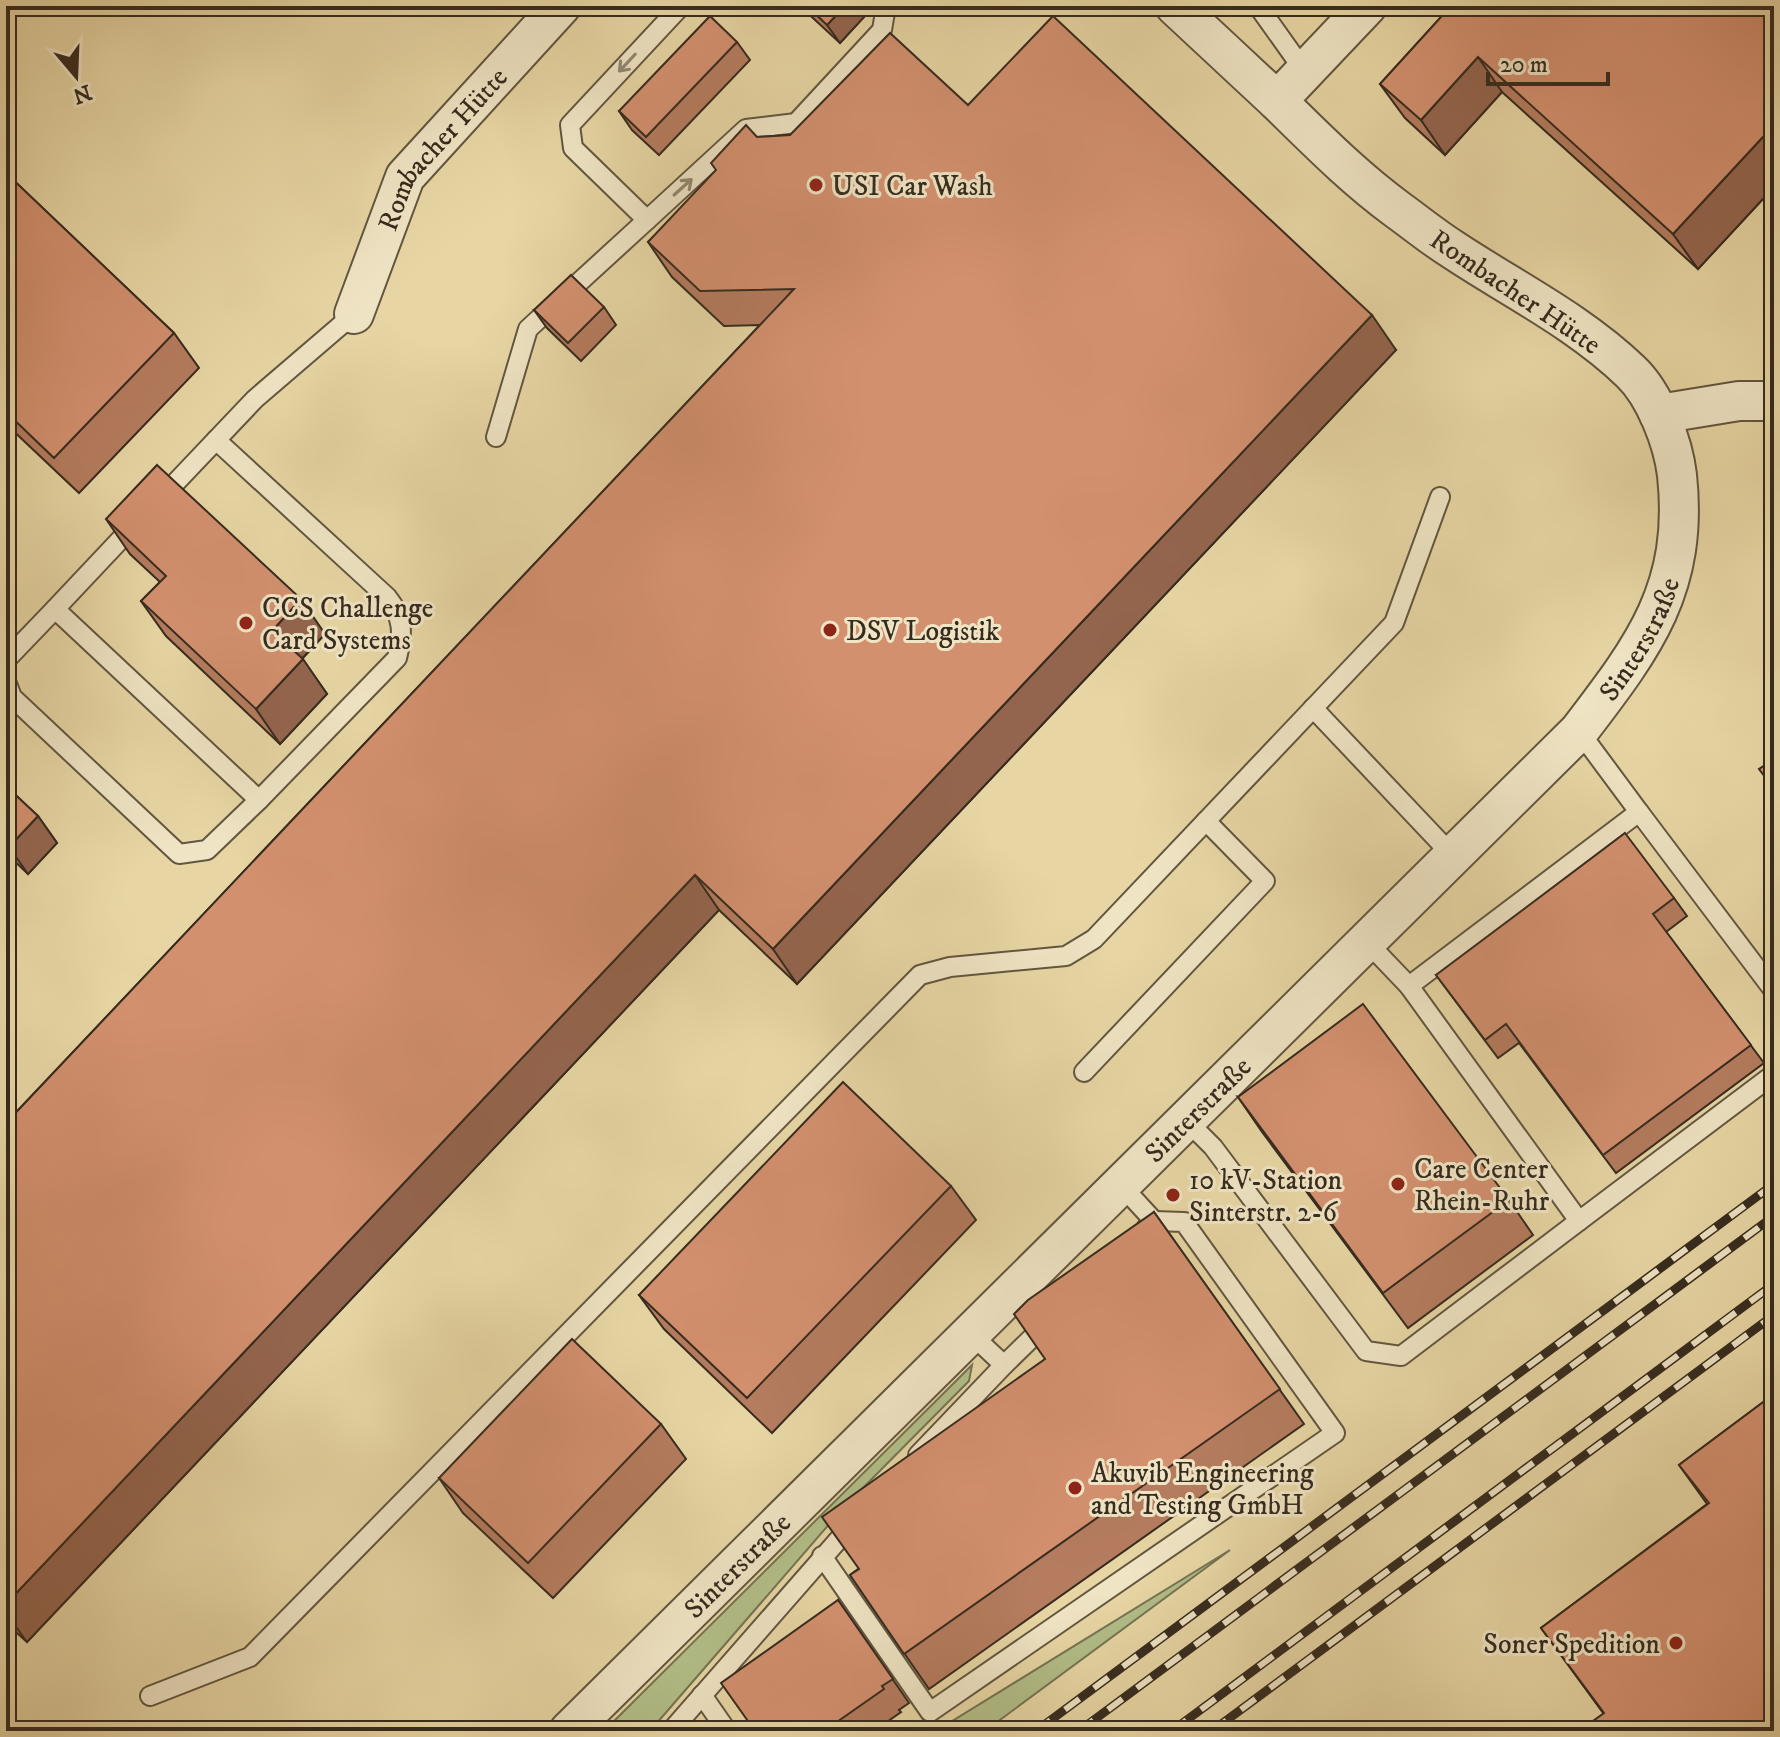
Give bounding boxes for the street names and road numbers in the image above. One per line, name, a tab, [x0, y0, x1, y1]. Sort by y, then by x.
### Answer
street label: Rombacher Hütte	[371, 60, 516, 236]
street label: Rombacher Hütte	[1423, 222, 1607, 362]
street label: Sinterstraße	[1592, 573, 1688, 708]
street label: Sinterstraße	[1137, 1050, 1259, 1171]
street label: Sinterstraße	[677, 1506, 799, 1627]

